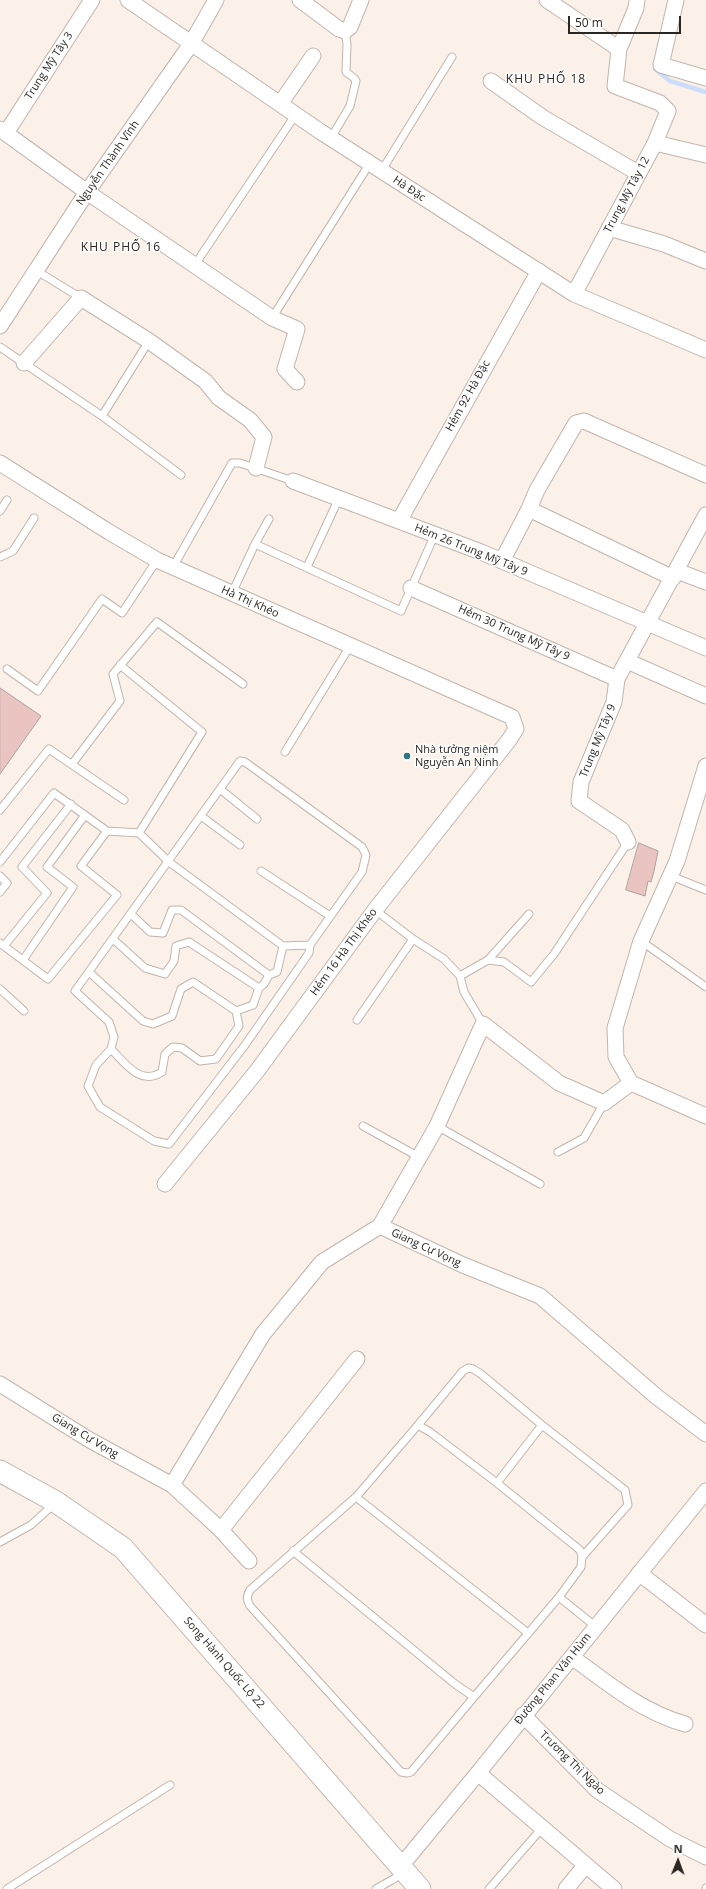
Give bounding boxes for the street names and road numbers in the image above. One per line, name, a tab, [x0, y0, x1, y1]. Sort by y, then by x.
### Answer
street label: Trung Mỹ Tây 3	[22, 30, 76, 102]
street label: Nguyễn Thành Vĩnh	[74, 118, 142, 208]
street label: Trung Mỹ Tây 12	[601, 155, 653, 235]
street label: Hà Đặc	[390, 173, 428, 205]
street label: Hẻm 92 Hà Đặc	[443, 358, 493, 434]
street label: Hẻm 26 Trung Mỹ Tây 9	[413, 521, 529, 579]
street label: Hà Thị Khéo	[219, 583, 281, 621]
street label: Hẻm 30 Trung Mỹ Tây 9	[456, 602, 572, 664]
street label: Trung Mỹ Tây 9	[577, 702, 619, 780]
street label: Hẻm 16 Hà Thị Khéo	[308, 906, 380, 998]
street label: Giang Cự Vọng	[389, 1226, 463, 1270]
street label: Giang Cự Vọng	[49, 1411, 121, 1461]
street label: Song Hành Quốc Lộ 22	[181, 1615, 267, 1711]
street label: Đường Phan Văn Hùm	[512, 1631, 594, 1727]
street label: Trương Thị Ngào	[537, 1729, 607, 1797]

